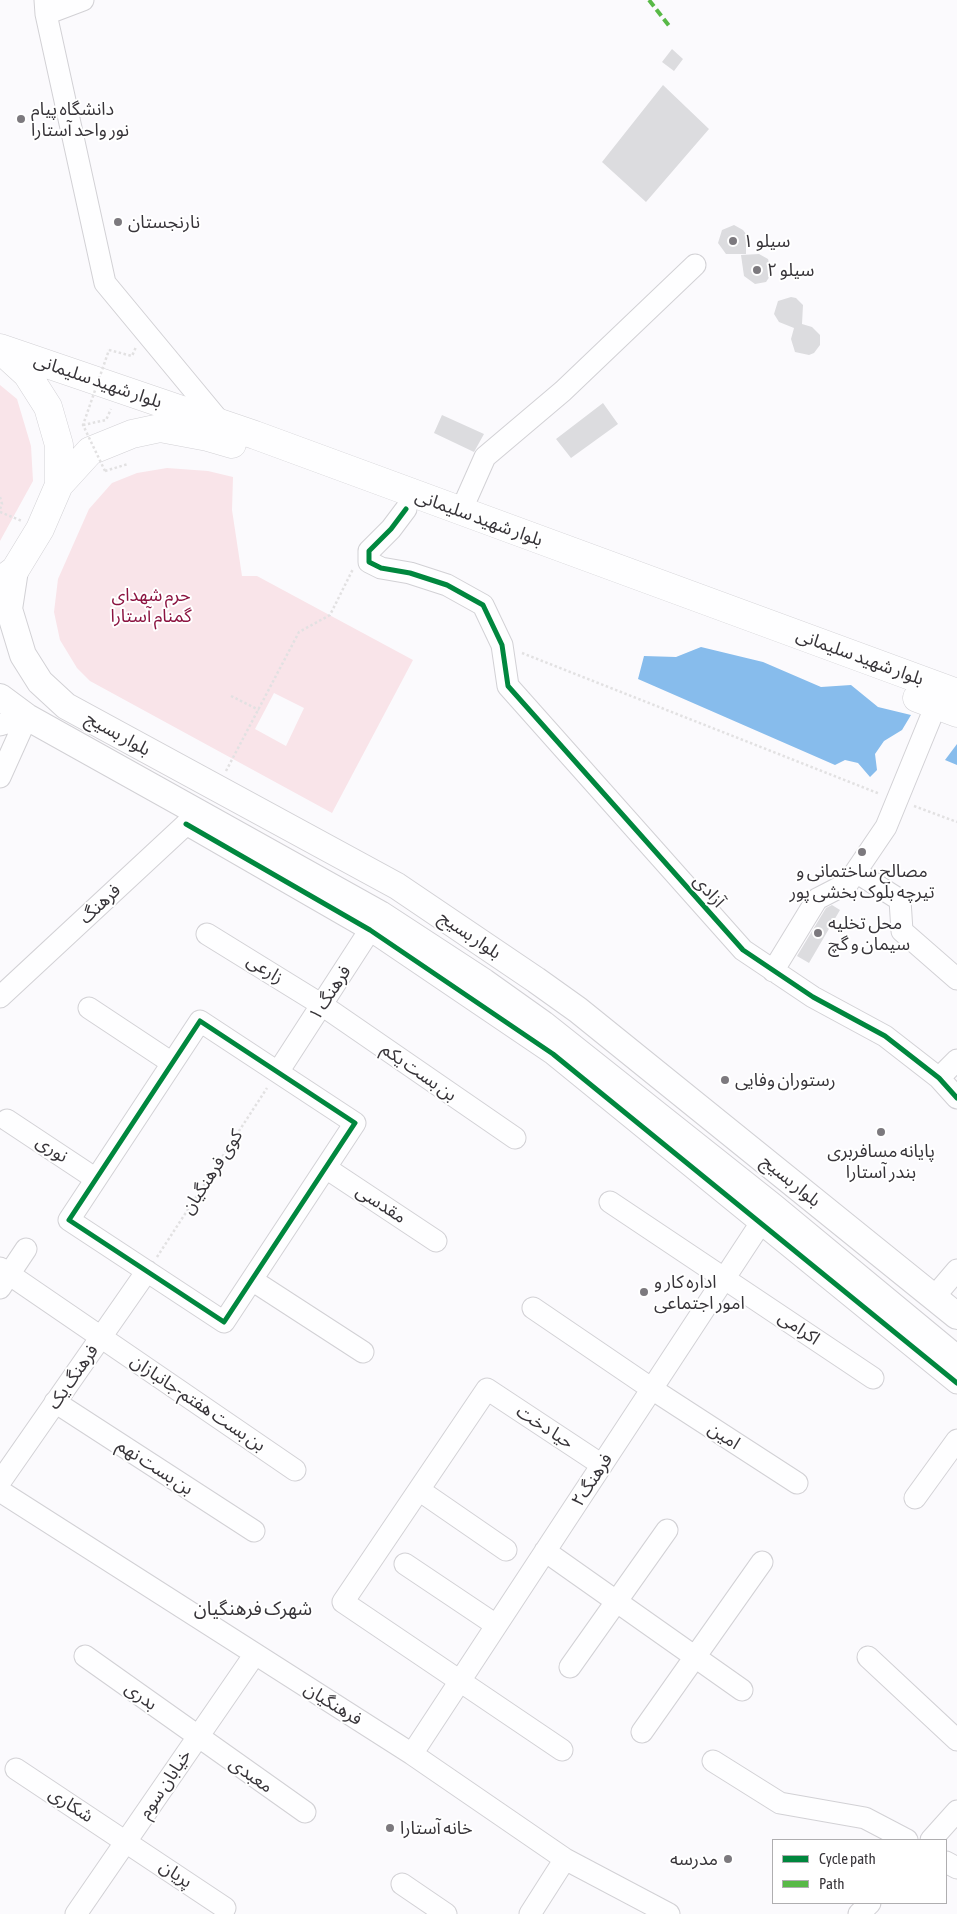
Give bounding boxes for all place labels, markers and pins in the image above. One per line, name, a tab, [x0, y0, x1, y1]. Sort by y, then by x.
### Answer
place label: دانشگاه پیام نور واحد آستارا	[31, 98, 129, 140]
marker: دانشگاه پیام نور واحد آستارا	[15, 113, 27, 125]
place label: نارنجستان	[128, 211, 200, 233]
marker: نارنجستان	[112, 216, 124, 228]
place label: سیلو ۱	[743, 230, 790, 252]
marker: سیلو ۱	[727, 235, 739, 247]
place label: سیلو ۲	[767, 259, 814, 281]
marker: سیلو ۲	[751, 264, 763, 276]
marker: مصالح ساختمانی و تیرچه بلوک بخشی پور	[856, 846, 868, 858]
place label: مصالح ساختمانی و تیرچه بلوک بخشی پور	[789, 860, 935, 902]
place label: محل تخلیه سیمان و گچ	[828, 912, 910, 954]
marker: محل تخلیه سیمان و گچ	[812, 927, 824, 939]
place label: رستوران وفایی	[735, 1069, 836, 1091]
marker: رستوران وفایی	[719, 1074, 731, 1086]
marker: پایانه مسافربری بندر آستارا	[875, 1126, 887, 1138]
place label: پایانه مسافربری بندر آستارا	[827, 1140, 935, 1182]
place label: اداره کار و امور اجتماعی	[654, 1271, 745, 1314]
marker: اداره کار و امور اجتماعی	[638, 1286, 650, 1298]
place label: خانه آستارا	[400, 1817, 473, 1839]
marker: خانه آستارا	[384, 1822, 396, 1834]
place label: مدرسه	[670, 1848, 718, 1870]
marker: مدرسه	[722, 1853, 734, 1865]

